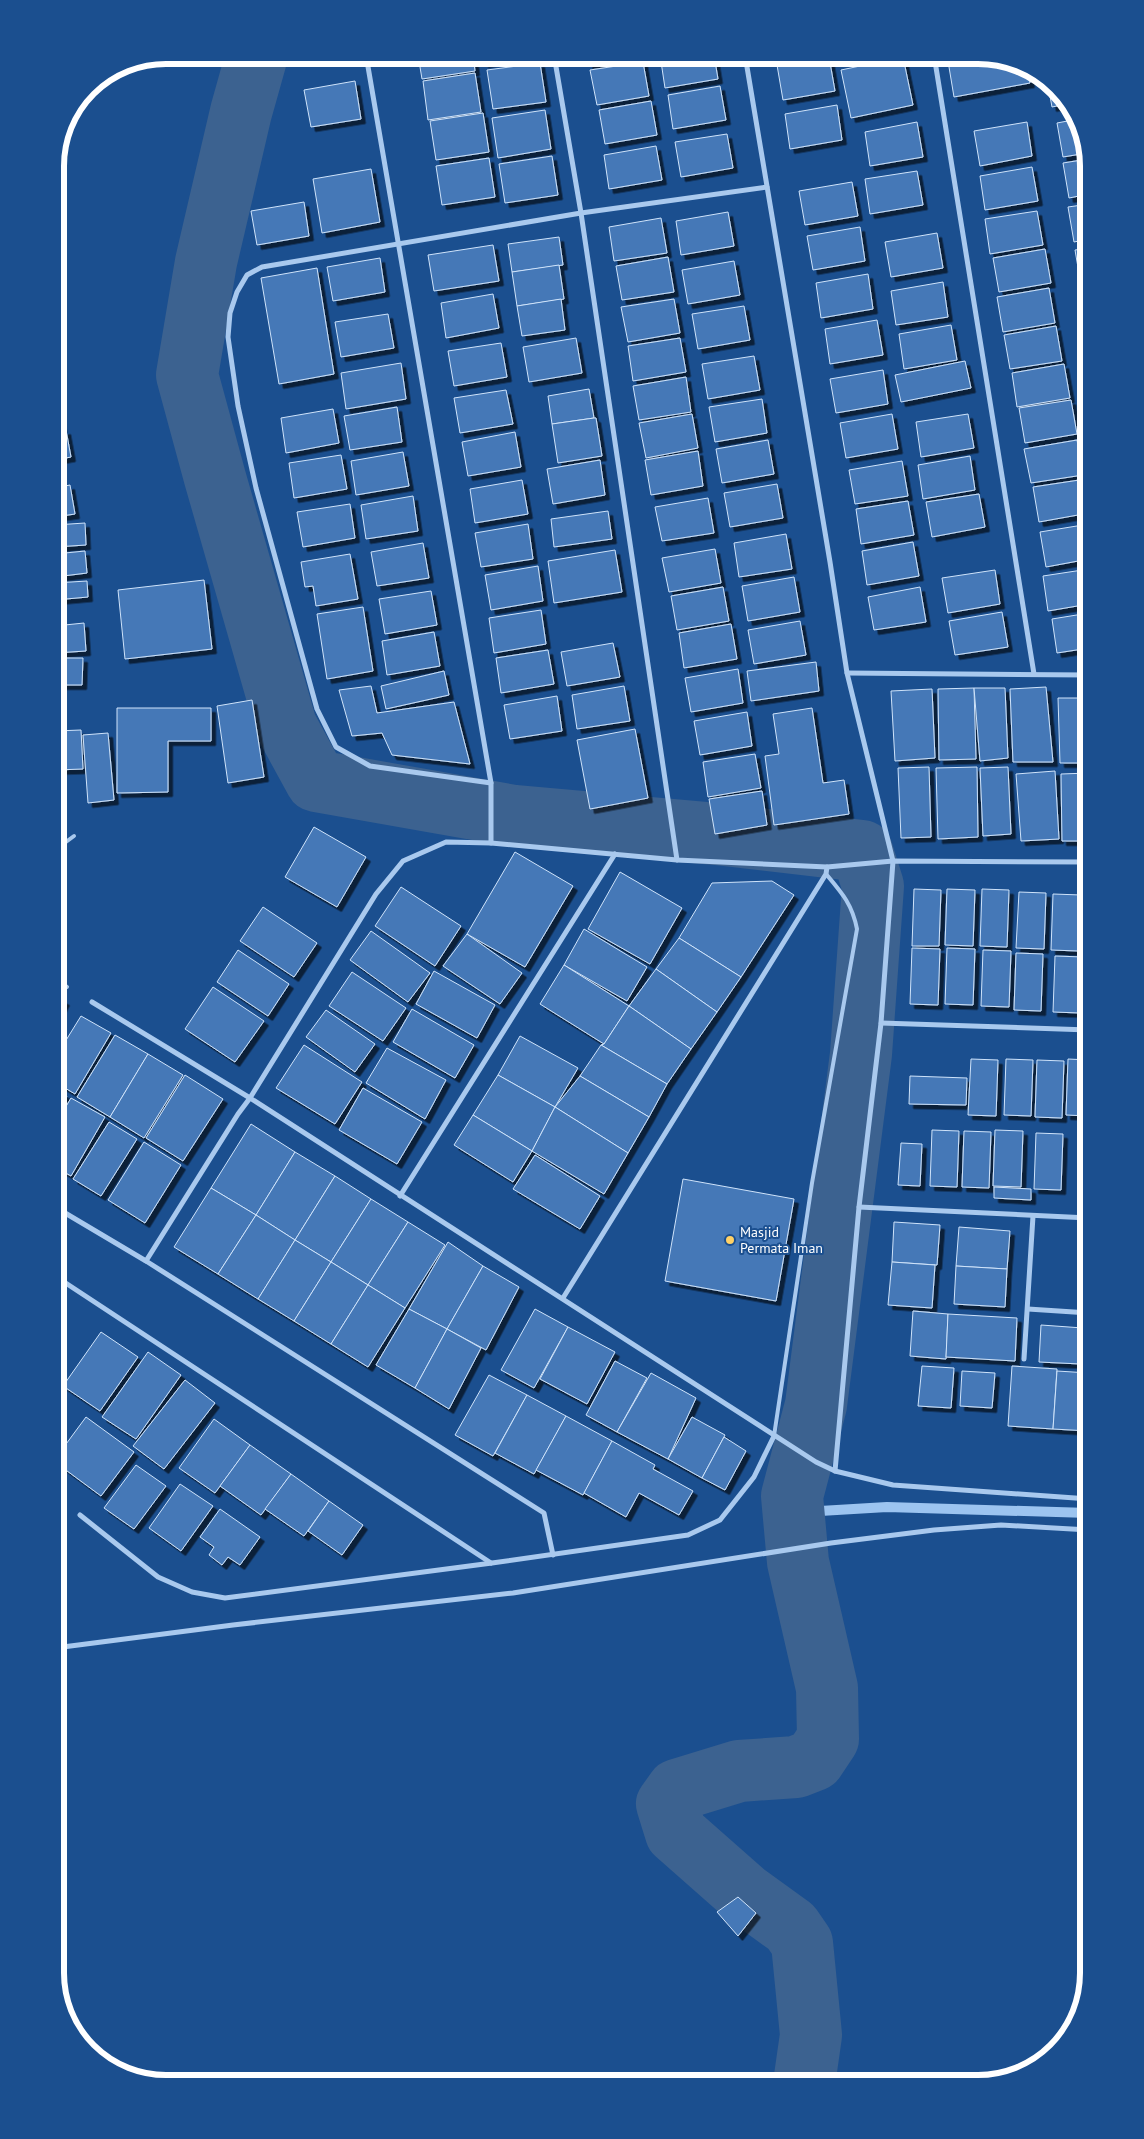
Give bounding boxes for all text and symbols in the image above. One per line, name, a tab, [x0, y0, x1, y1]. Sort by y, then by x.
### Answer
place label: Masjid Permata Iman	[740, 1223, 823, 1257]
marker: Masjid Permata Iman	[724, 1234, 736, 1246]

